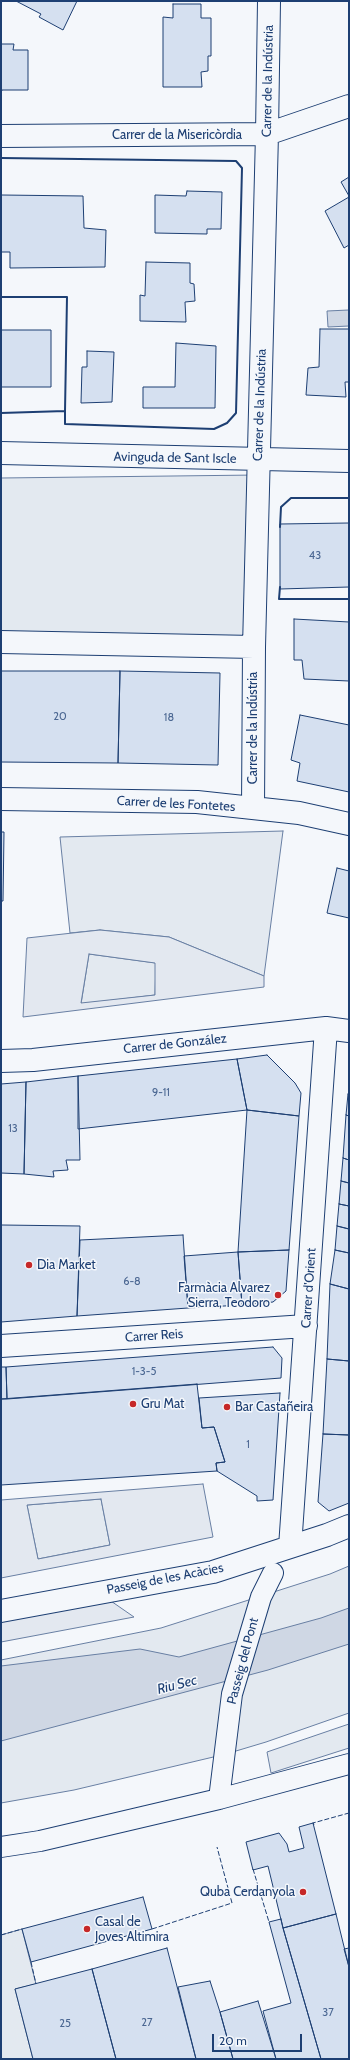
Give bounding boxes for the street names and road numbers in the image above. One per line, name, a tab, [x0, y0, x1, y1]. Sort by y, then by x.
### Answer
street label: Carrer de la Indústria	[259, 25, 277, 137]
street label: Carrer de la Misericòrdia	[112, 127, 242, 143]
street label: Carrer de la Indústria	[250, 349, 270, 461]
street label: Avinguda de Sant Iscle	[113, 449, 237, 467]
street label: Carrer de la Indústria	[245, 672, 261, 784]
street label: Carrer de les Fontetes	[116, 793, 236, 815]
street label: Carrer de González	[122, 1031, 228, 1057]
street label: Carrer d'Orient	[298, 1247, 320, 1329]
street label: Carrer Reis	[124, 1326, 184, 1346]
street label: Passeig de les Acàcies	[105, 1560, 225, 1598]
street label: Passeig del Pont	[224, 1616, 262, 1706]

